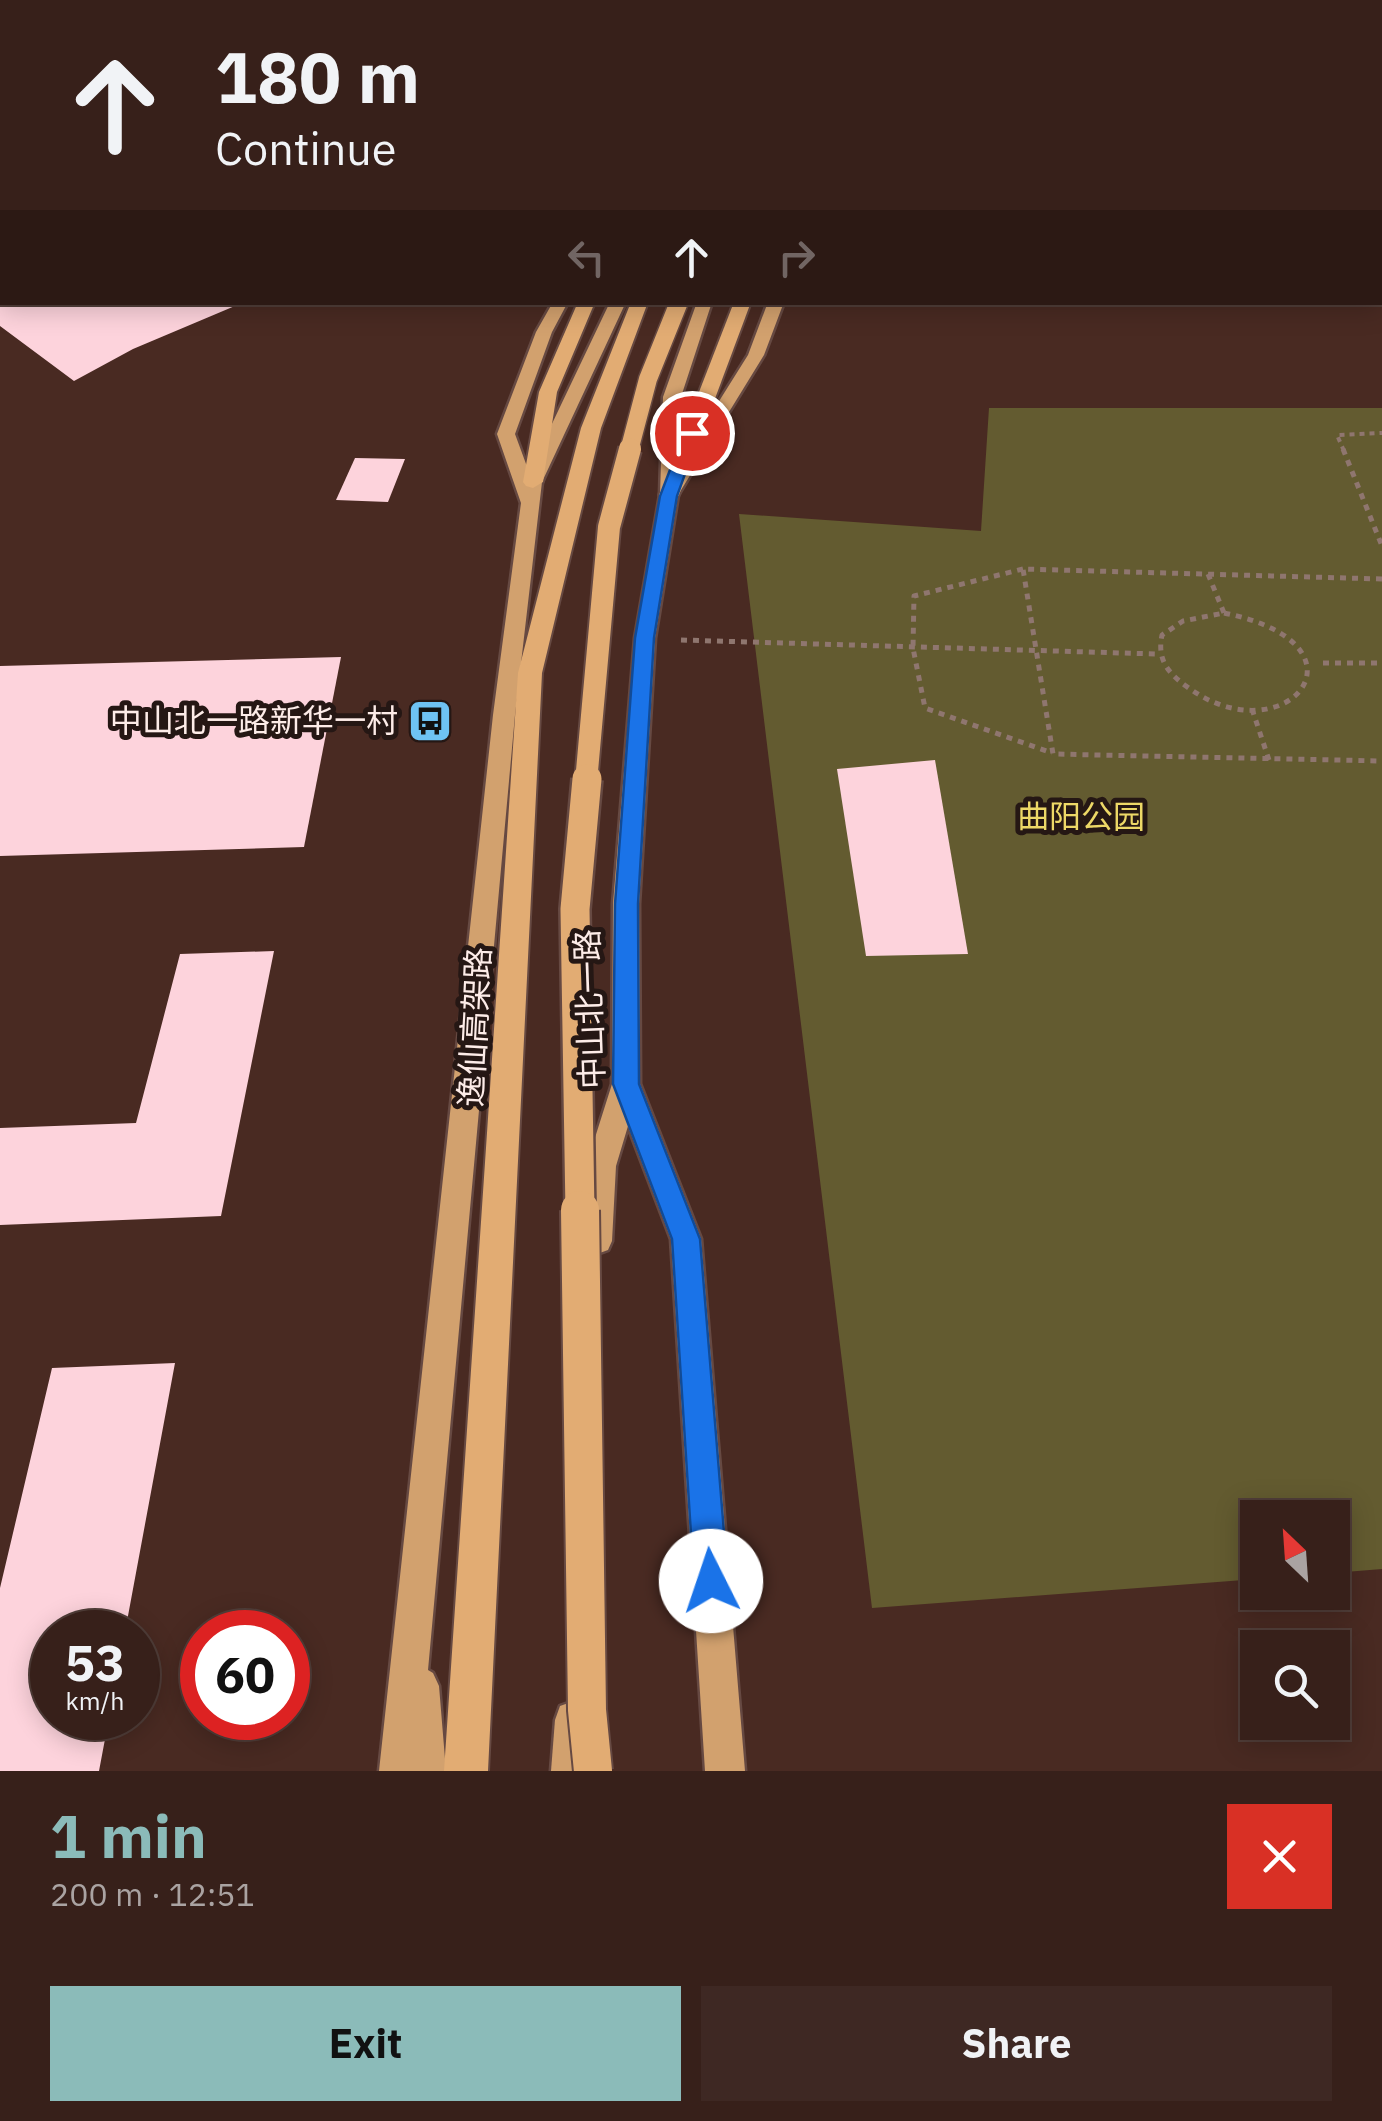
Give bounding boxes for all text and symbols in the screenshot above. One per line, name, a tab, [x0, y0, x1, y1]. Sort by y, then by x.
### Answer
text: 180 m	[215, 31, 420, 122]
icon: ahead	[50, 40, 180, 170]
text: Continue	[215, 119, 397, 177]
icon: left	[559, 230, 614, 285]
icon: ahead	[664, 230, 719, 285]
icon: right	[769, 230, 824, 285]
pin	[650, 391, 735, 476]
icon: arrive	[665, 406, 720, 461]
bus stop icon: 中山北一路新华一村	[407, 698, 453, 744]
place label: 中山北一路新华一村	[110, 699, 398, 741]
park label: 曲阳公园	[1017, 795, 1145, 837]
street label: 中山北一路	[565, 928, 613, 1090]
street label: 逸仙高架路	[449, 946, 499, 1108]
north arrow	[1240, 1500, 1350, 1610]
map controls	[1240, 1500, 1350, 1740]
position arrow	[659, 1529, 763, 1633]
speed limit sign: 60	[180, 1610, 310, 1740]
text: 53	[65, 1630, 125, 1695]
button: search	[1240, 1630, 1350, 1740]
text: km/h	[66, 1684, 124, 1717]
text: 1 min	[50, 1796, 207, 1875]
button: close	[1227, 1804, 1332, 1909]
text: 200 m · 12:51	[50, 1873, 255, 1915]
button: Exit	[50, 1986, 681, 2101]
button: Share	[701, 1986, 1332, 2101]

